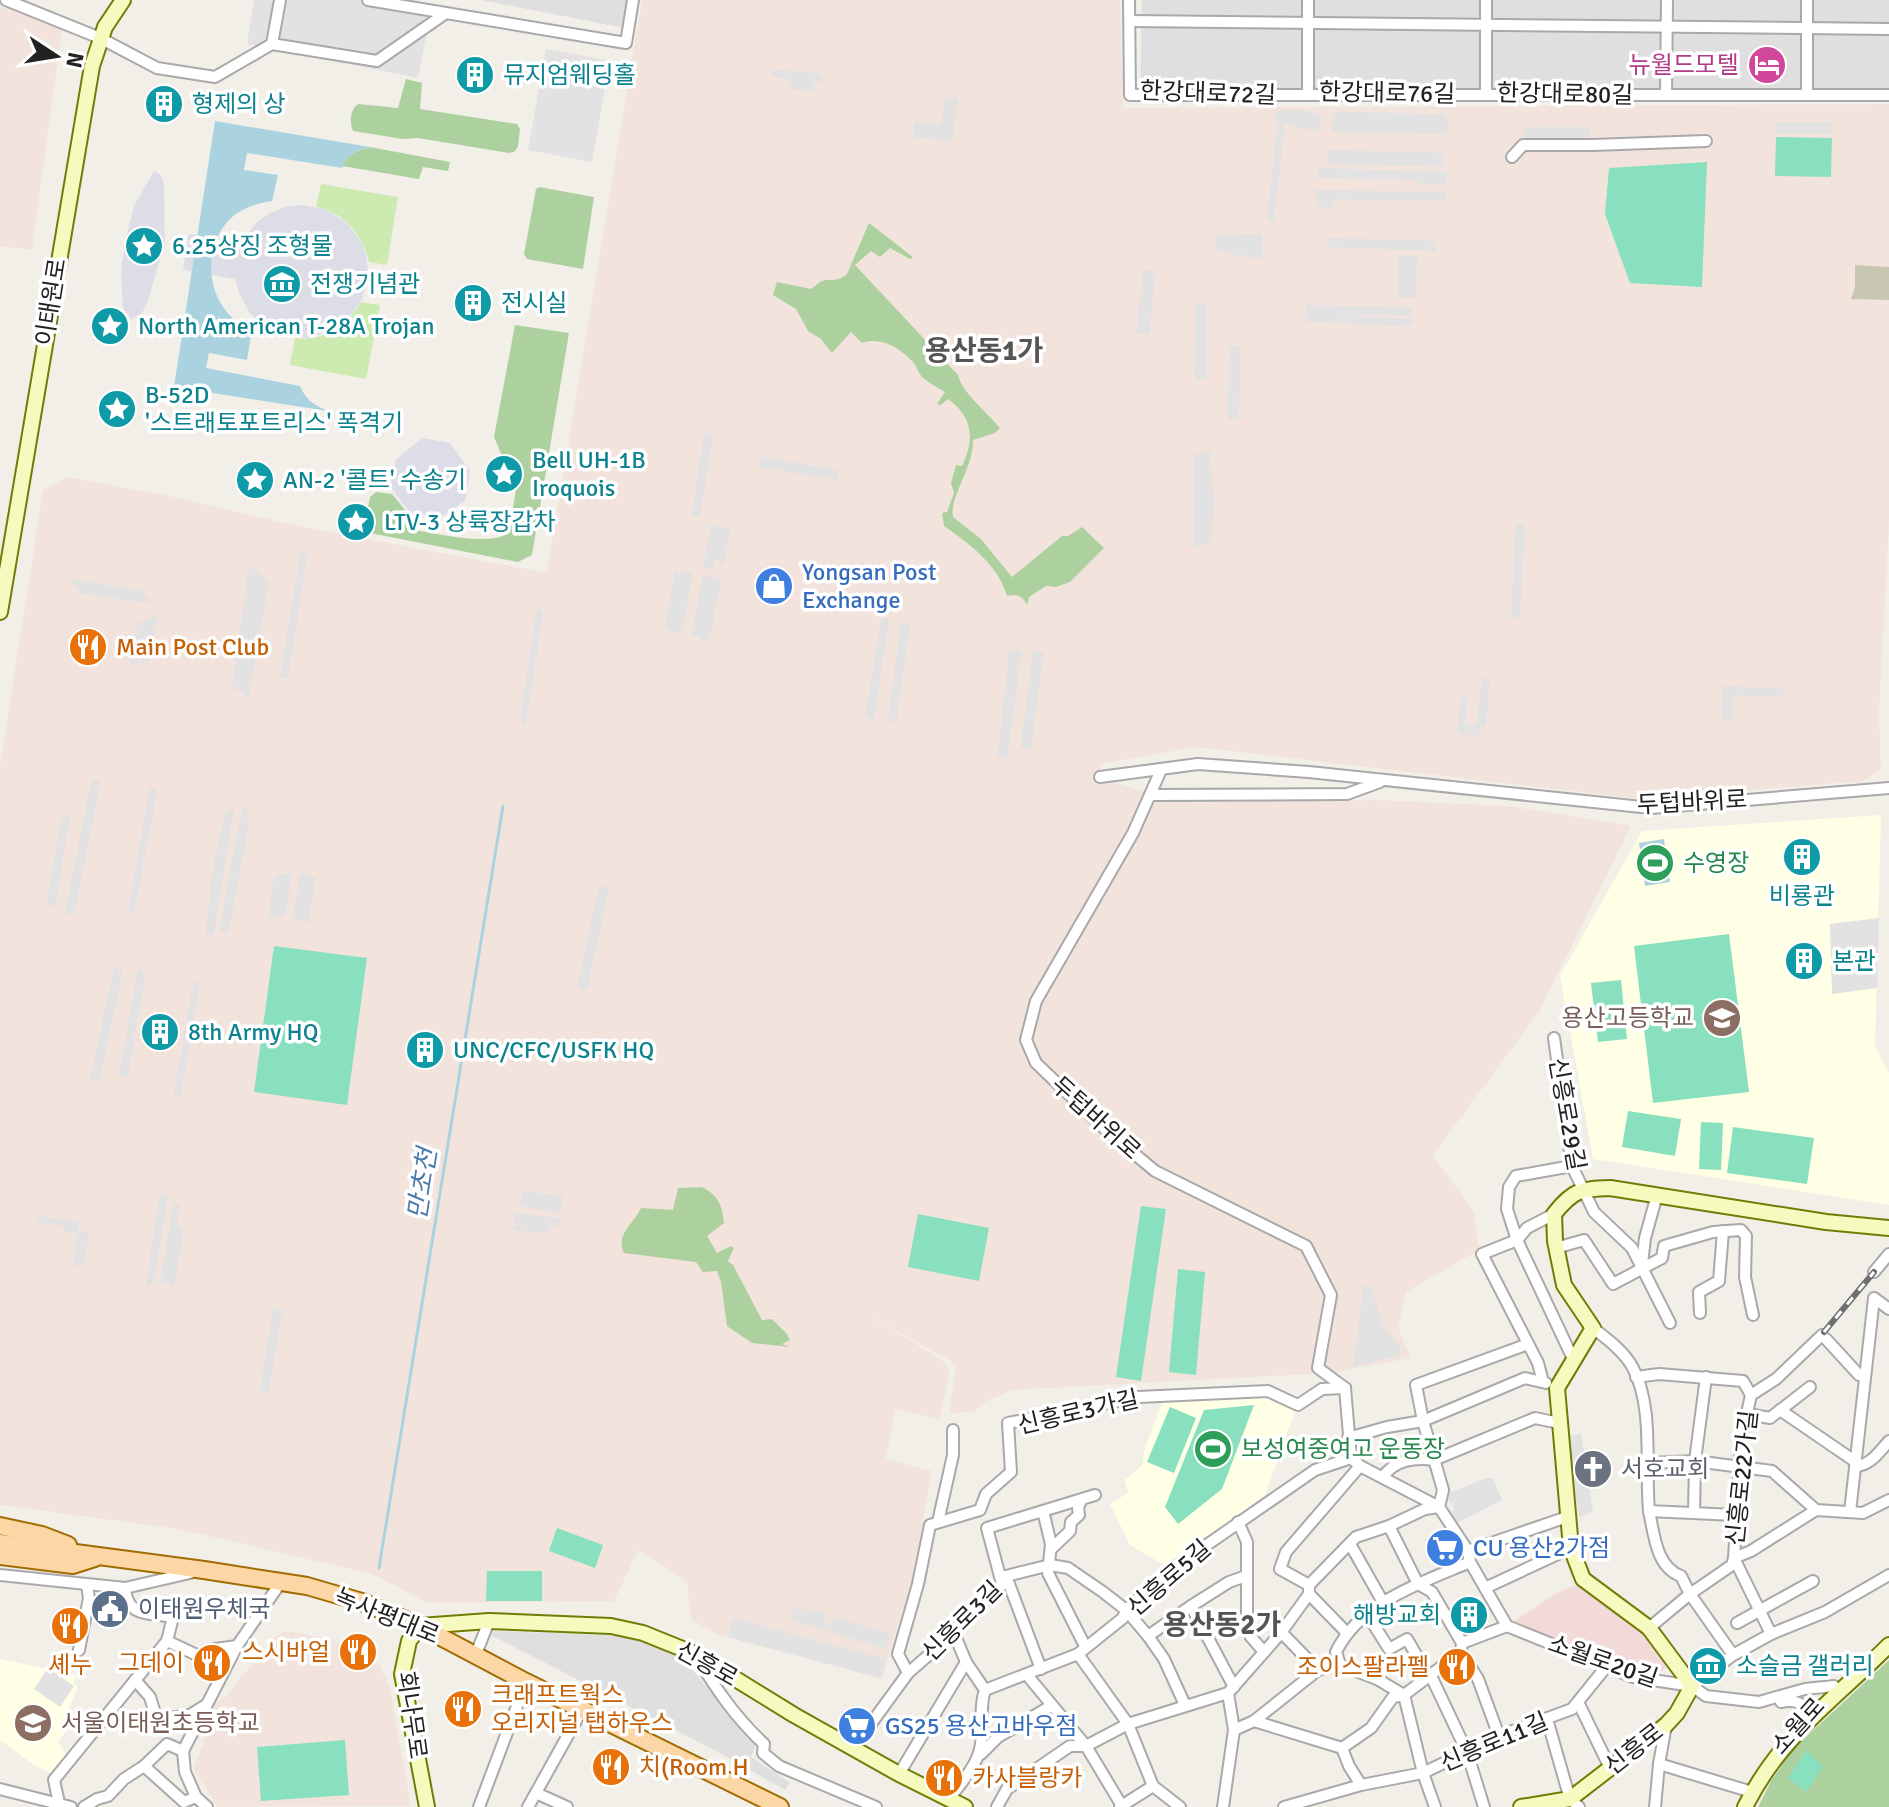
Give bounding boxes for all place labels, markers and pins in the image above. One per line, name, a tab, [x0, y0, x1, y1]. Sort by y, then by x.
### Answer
hotel icon: 뉴월드모텔	[1746, 44, 1788, 86]
place label: 뉴월드모텔	[1629, 50, 1739, 80]
building icon: 뮤지엄웨딩홀	[454, 54, 496, 96]
place label: 뮤지엄웨딩홀	[503, 60, 635, 90]
building icon: 형제의 상	[143, 83, 185, 125]
place label: 형제의 상	[192, 89, 286, 119]
place icon: 6.25상징 조형물	[123, 225, 165, 267]
place label: 6.25상징 조형물	[172, 231, 333, 261]
museum icon: 전쟁기념관	[261, 263, 303, 305]
place label: 전쟁기념관	[310, 269, 420, 299]
building icon: 전시실	[452, 282, 494, 324]
place label: 전시실	[501, 288, 567, 318]
place icon: North American T-28A Trojan	[89, 305, 131, 347]
place label: North American T-28A Trojan	[138, 311, 435, 341]
place label: B-52D '스트래토포트리스' 폭격기	[145, 380, 403, 438]
place icon: B-52D '스트래토포트리스' 폭격기	[96, 388, 138, 430]
place label: Bell UH-1B Iroquois	[532, 445, 646, 503]
place icon: Bell UH-1B Iroquois	[483, 453, 525, 495]
place icon: AN-2 '콜트' 수송기	[234, 459, 276, 501]
place label: AN-2 '콜트' 수송기	[283, 465, 466, 495]
place icon: LTV-3 상륙장갑차	[335, 501, 377, 543]
place label: LTV-3 상륙장갑차	[384, 507, 556, 537]
place label: Yongsan Post Exchange	[802, 557, 936, 615]
shop icon: Yongsan Post Exchange	[753, 565, 795, 607]
restaurant icon: Main Post Club	[67, 626, 109, 668]
place label: Main Post Club	[116, 632, 269, 662]
building icon: 비룡관	[1781, 836, 1823, 878]
sports icon: 수영장	[1634, 842, 1676, 884]
place label: 수영장	[1683, 848, 1749, 878]
place label: 비룡관	[1769, 881, 1835, 911]
building icon: 본관	[1783, 940, 1825, 982]
place label: 본관	[1832, 946, 1876, 976]
school or university icon: 용산고등학교	[1701, 997, 1743, 1039]
place label: 용산고등학교	[1562, 1003, 1694, 1033]
building icon: 8th Army HQ	[139, 1011, 181, 1053]
place label: 8th Army HQ	[188, 1017, 318, 1047]
building icon: UNC/CFC/USFK HQ	[404, 1029, 446, 1071]
place label: UNC/CFC/USFK HQ	[453, 1035, 654, 1065]
sports icon: 보성여중여고 운동장	[1192, 1428, 1234, 1470]
place label: 보성여중여고 운동장	[1241, 1434, 1445, 1464]
church icon: 서호교회	[1572, 1448, 1614, 1490]
place label: 서호교회	[1621, 1454, 1709, 1484]
supermarket icon: CU 용산2가점	[1424, 1527, 1466, 1569]
place label: CU 용산2가점	[1473, 1533, 1610, 1563]
public building icon: 이태원우체국	[89, 1588, 131, 1630]
place label: 이태원우체국	[138, 1594, 270, 1624]
building icon: 해방교회	[1448, 1594, 1490, 1636]
place label: 해방교회	[1353, 1600, 1441, 1630]
restaurant icon: 셰누	[49, 1605, 91, 1647]
restaurant icon: 스시바얼	[337, 1631, 379, 1673]
place label: 스시바얼	[242, 1637, 330, 1667]
restaurant icon: 그데이	[191, 1642, 233, 1684]
museum icon: 소슬금 갤러리	[1687, 1645, 1729, 1687]
restaurant icon: 조이스팔라펠	[1436, 1646, 1478, 1688]
place label: 그데이	[118, 1648, 184, 1678]
place label: 셰누	[48, 1650, 92, 1680]
place label: 소슬금 갤러리	[1736, 1651, 1874, 1681]
place label: 조이스팔라펠	[1297, 1652, 1429, 1682]
place label: 크래프트웍스 오리지널 탭하우스	[491, 1680, 673, 1738]
restaurant icon: 크래프트웍스 오리지널 탭하우스	[442, 1688, 484, 1730]
school or university icon: 서울이태원초등학교	[12, 1702, 54, 1744]
supermarket icon: GS25 용산고바우점	[836, 1705, 878, 1747]
place label: 서울이태원초등학교	[61, 1708, 260, 1738]
place label: GS25 용산고바우점	[885, 1711, 1077, 1741]
restaurant icon: 치(Room H	[590, 1746, 632, 1788]
place label: 치(Room H	[639, 1752, 749, 1782]
restaurant icon: 카사블랑카	[923, 1757, 965, 1799]
place label: 카사블랑카	[972, 1763, 1082, 1793]

